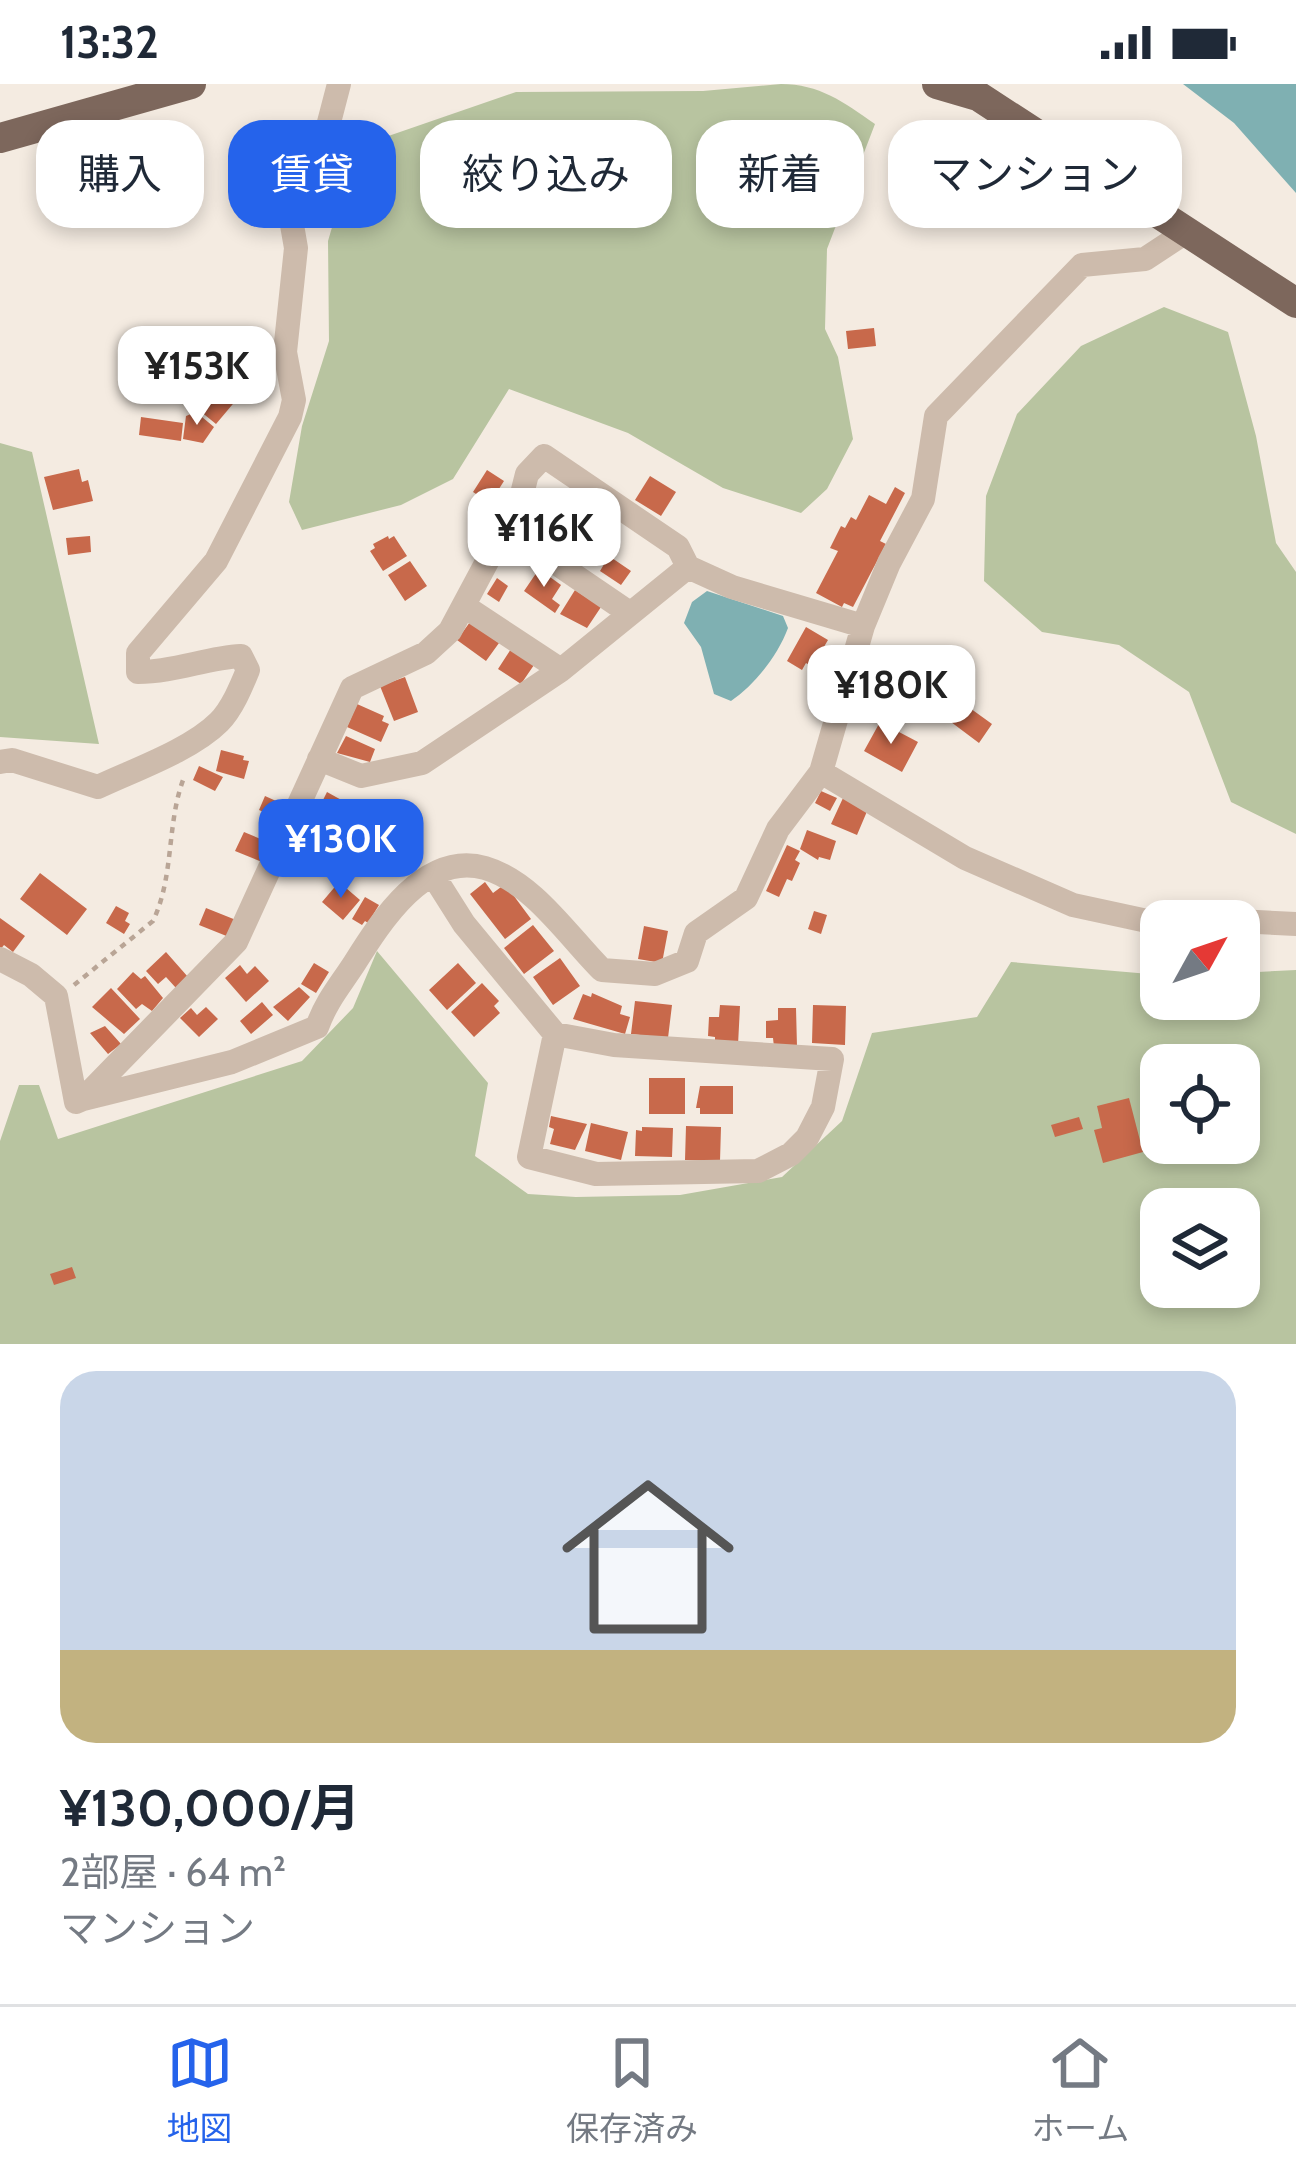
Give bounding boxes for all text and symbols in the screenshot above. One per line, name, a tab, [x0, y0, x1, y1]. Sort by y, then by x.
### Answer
text: 13:32	[60, 15, 159, 69]
chip: 購入	[36, 120, 204, 228]
chip: 賃貸	[228, 120, 396, 228]
chip: 絞り込み	[420, 120, 672, 228]
chip: 新着	[696, 120, 864, 228]
chip: マンション	[888, 120, 1182, 228]
pin: ¥153K	[113, 326, 281, 428]
text: ¥153K	[145, 341, 249, 389]
pin: ¥116K	[460, 488, 628, 590]
text: ¥116K	[495, 503, 593, 551]
pin: ¥180K	[807, 645, 975, 747]
text: ¥180K	[834, 660, 948, 708]
pin: ¥130K	[257, 799, 425, 901]
text: ¥130K	[286, 814, 396, 862]
north arrow	[1140, 900, 1260, 1020]
map controls	[1140, 900, 1260, 1308]
button: locate	[1140, 1044, 1260, 1164]
button: layers	[1140, 1188, 1260, 1308]
icon: home	[540, 1449, 756, 1665]
text: ¥130,000/月	[60, 1777, 361, 1839]
text: 2部屋 · 64 m²	[60, 1848, 286, 1896]
text: マンション	[60, 1904, 255, 1952]
tab: 地図	[167, 2030, 233, 2150]
tab: 保存済み	[566, 2030, 698, 2150]
tab: ホーム	[1031, 2030, 1129, 2150]

